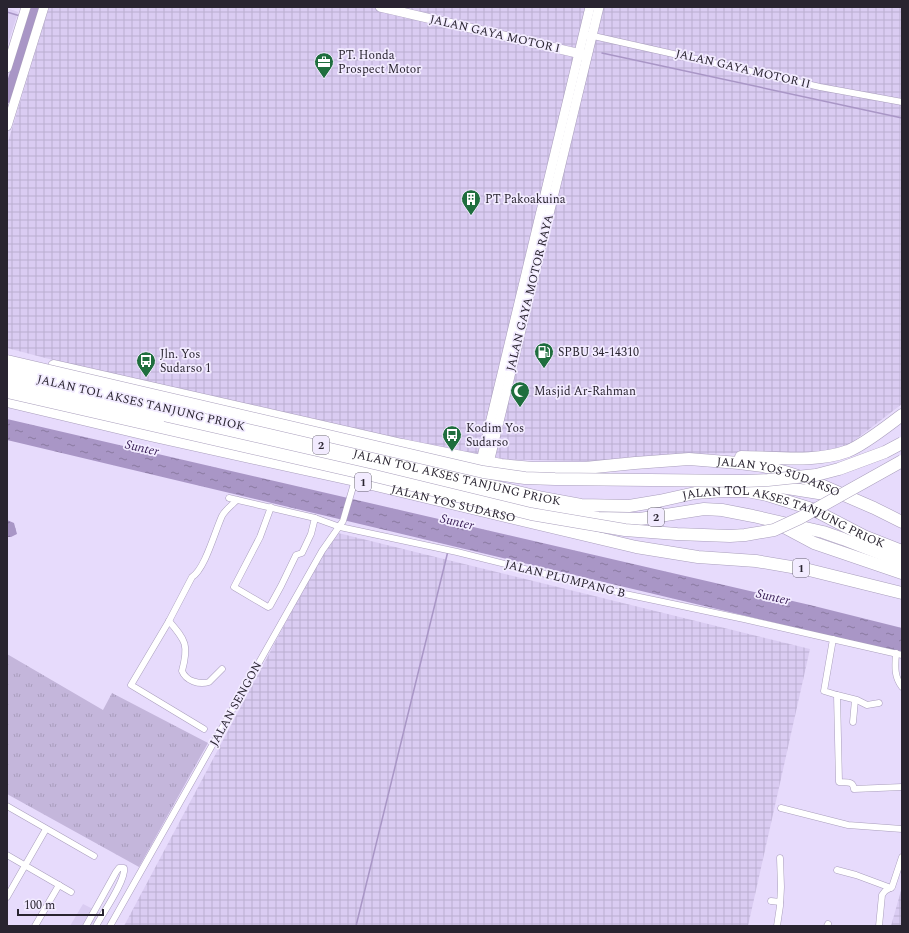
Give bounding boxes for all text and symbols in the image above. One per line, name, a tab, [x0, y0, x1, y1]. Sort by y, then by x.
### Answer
street label: JALAN GAYA MOTOR I	[428, 10, 562, 58]
street label: JALAN GAYA MOTOR II	[674, 44, 812, 94]
place label: PT. Honda Prospect Motor	[338, 46, 421, 79]
office icon: PT. Honda Prospect Motor	[313, 51, 335, 79]
building icon: PT Pakoakuina	[460, 188, 482, 216]
place label: PT Pakoakuina	[485, 190, 566, 209]
street label: JALAN GAYA MOTOR RAYA	[501, 212, 559, 374]
fuel station icon: SPBU 34-14310	[533, 341, 555, 369]
place label: SPBU 34-14310	[558, 343, 639, 362]
place label: Jln. Yos Sudarso 1	[160, 345, 211, 378]
bus stop icon: Jln. Yos Sudarso 1	[135, 350, 157, 378]
street label: JALAN TOL AKSES TANJUNG PRIOK	[35, 370, 247, 436]
mosque icon: Masjid Ar-Rahman	[509, 380, 531, 408]
place label: Masjid Ar-Rahman	[534, 382, 636, 401]
place label: Kodim Yos Sudarso	[466, 419, 524, 452]
bus stop icon: Kodim Yos Sudarso	[441, 424, 463, 452]
water label: Sunter	[123, 434, 161, 462]
road number: 2	[313, 436, 329, 454]
street label: JALAN TOL AKSES TANJUNG PRIOK	[351, 444, 563, 511]
street label: JALAN YOS SUDARSO	[716, 452, 843, 502]
road number: 1	[355, 473, 371, 491]
street label: JALAN YOS SUDARSO	[389, 479, 518, 527]
street label: JALAN TOL AKSES TANJUNG PRIOK	[680, 482, 888, 553]
water label: Sunter	[438, 508, 476, 536]
road number: 2	[648, 508, 664, 526]
street label: JALAN PLUMPANG B	[503, 555, 627, 603]
road number: 1	[793, 559, 809, 577]
water label: Sunter	[754, 583, 792, 611]
street label: JALAN SENGON	[205, 658, 267, 750]
scale bar	[18, 891, 103, 917]
text: 100 m	[24, 896, 55, 915]

